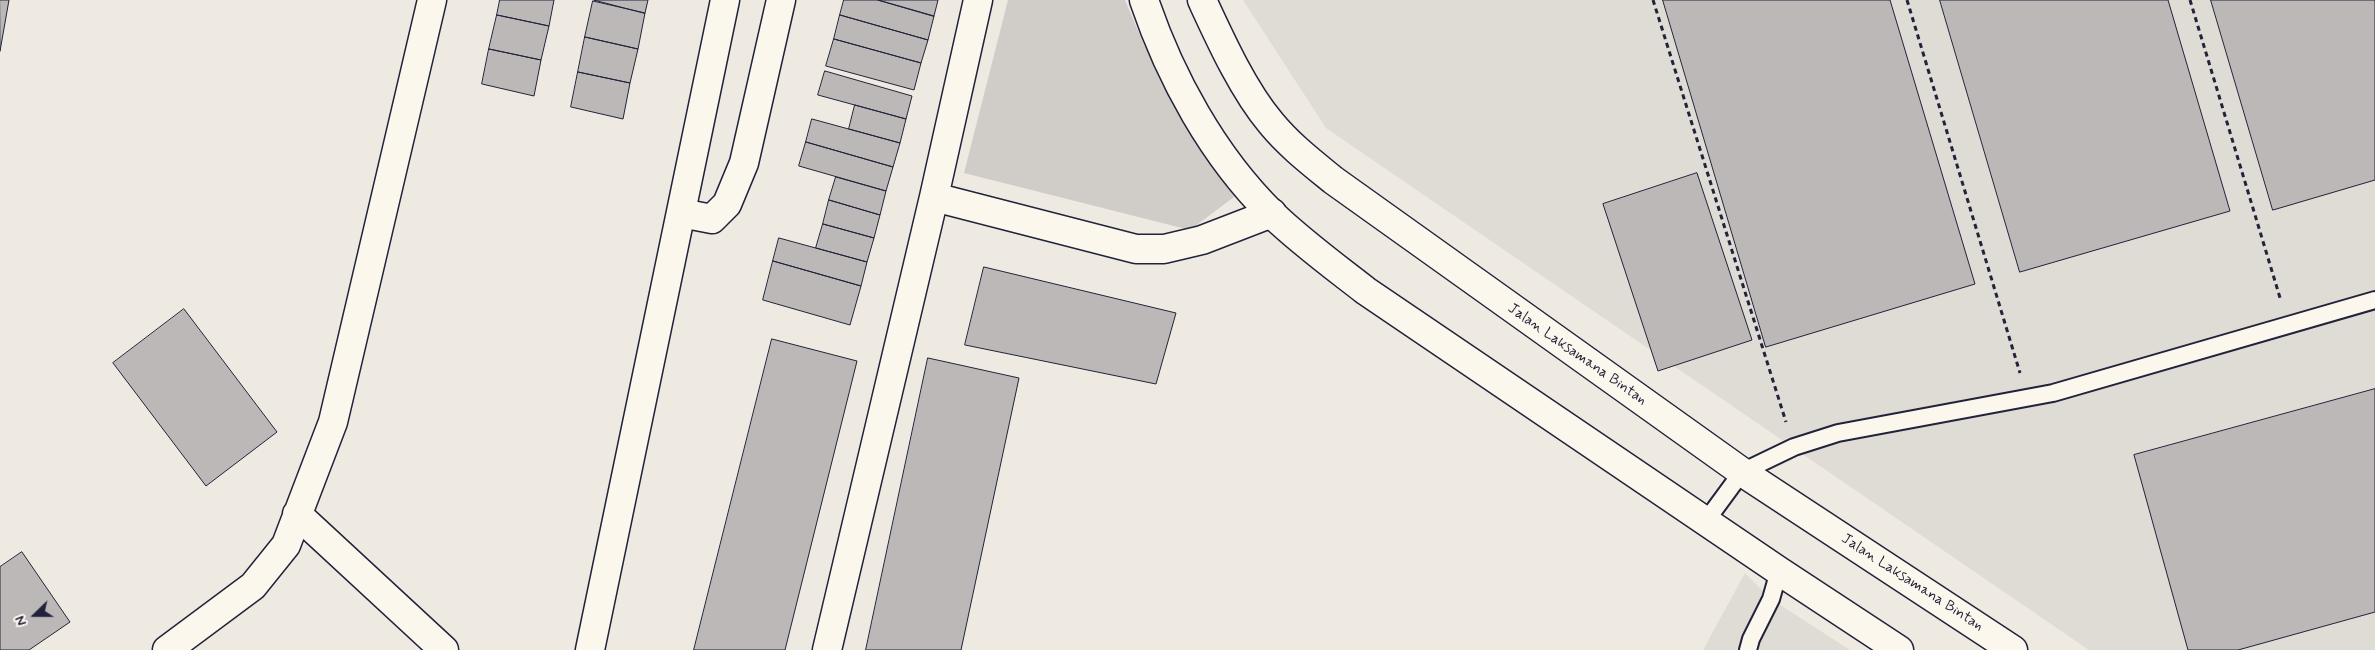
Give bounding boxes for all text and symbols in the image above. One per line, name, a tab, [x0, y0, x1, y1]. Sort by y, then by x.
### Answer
street label: Jalan Laksamana Bintan	[1504, 300, 1650, 410]
street label: Jalan Laksamana Bintan	[1838, 530, 1986, 636]
north arrow	[10, 590, 60, 640]
text: N	[11, 613, 31, 628]

